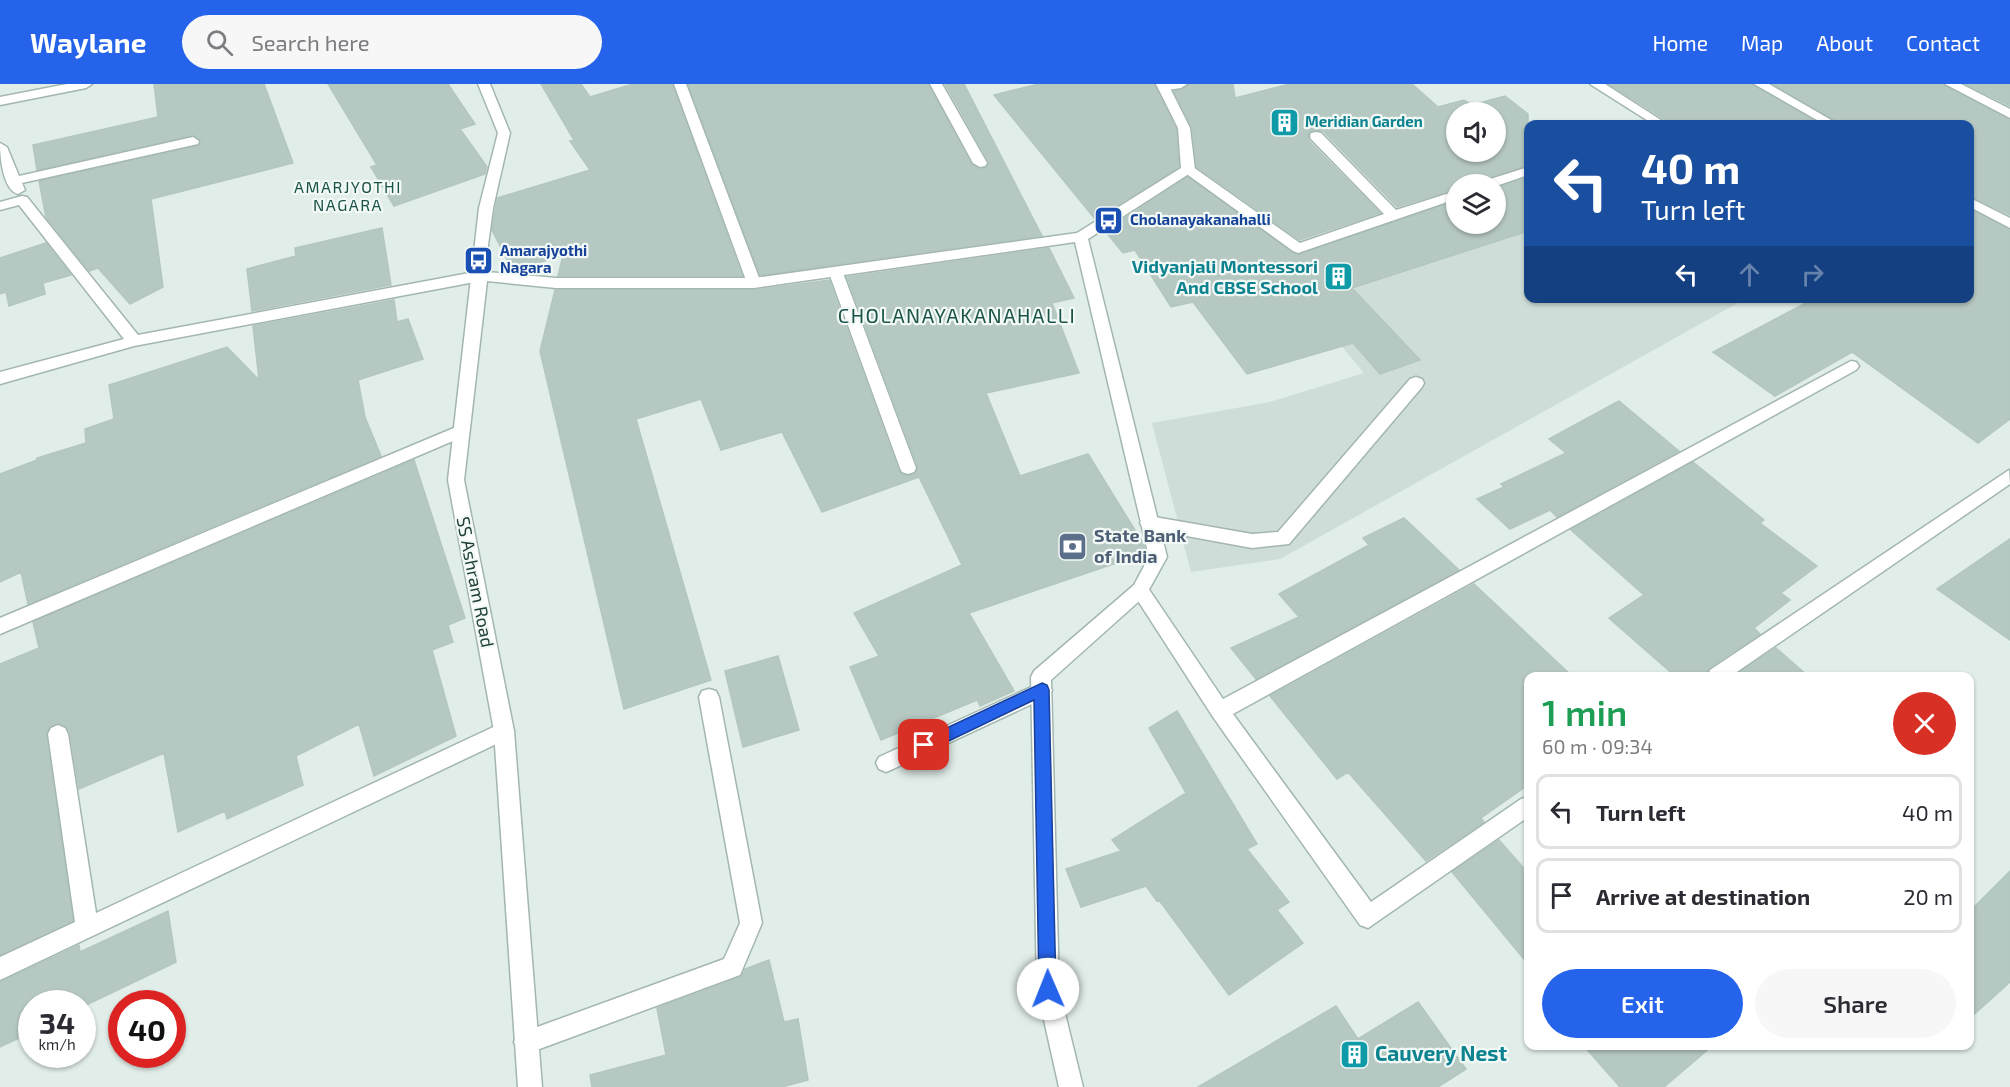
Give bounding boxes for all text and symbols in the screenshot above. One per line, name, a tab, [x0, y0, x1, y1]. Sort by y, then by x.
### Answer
search box	[182, 15, 602, 69]
text: Waylane	[30, 25, 146, 59]
icon: search	[203, 26, 236, 59]
text: Search here	[251, 29, 370, 55]
text: Home	[1652, 30, 1708, 55]
text: Map	[1741, 30, 1783, 55]
text: About	[1816, 30, 1873, 55]
text: Contact	[1906, 30, 1980, 55]
map controls	[1446, 102, 1506, 234]
button: sound	[1446, 102, 1506, 162]
building icon: Meridian Garden	[1268, 106, 1300, 138]
place label: Meridian Garden	[1305, 112, 1423, 130]
text: 40 m	[1641, 142, 1740, 192]
icon: left	[1542, 144, 1620, 222]
button: layers	[1446, 174, 1506, 234]
district label: AMARJYOTHI NAGARA	[294, 177, 402, 214]
text: Turn left	[1641, 193, 1745, 225]
bus stop icon: Cholanayakanahalli	[1093, 204, 1125, 236]
place label: Cholanayakanahalli	[1130, 210, 1271, 229]
place label: Amarajyothi Nagara	[500, 241, 587, 276]
bus stop icon: Amarajyothi Nagara	[463, 244, 495, 276]
place label: Vidyanjali Montessori And CBSE School	[1132, 255, 1318, 298]
icon: left	[1670, 258, 1703, 291]
icon: ahead	[1733, 258, 1766, 291]
icon: right	[1796, 258, 1829, 291]
building icon: Vidyanjali Montessori And CBSE School	[1323, 261, 1355, 293]
district label: CHOLANAYAKANAHALLI	[838, 303, 1076, 327]
street label: SS Ashram Road	[453, 514, 499, 649]
place label: State Bank of India	[1094, 524, 1186, 567]
bank icon: State Bank of India	[1057, 530, 1089, 562]
text: 1 min	[1542, 690, 1627, 733]
button: close	[1893, 692, 1956, 755]
pin	[898, 719, 949, 770]
icon: arrive	[907, 728, 940, 761]
text: 60 m · 09:34	[1542, 734, 1653, 758]
icon: left	[1545, 795, 1578, 828]
text: Turn left	[1596, 799, 1685, 825]
text: 40 m	[1902, 799, 1953, 825]
icon: arrive	[1545, 879, 1578, 912]
text: Arrive at destination	[1596, 883, 1810, 909]
text: 20 m	[1903, 883, 1953, 909]
position arrow	[1016, 957, 1080, 1021]
button: Exit	[1542, 969, 1743, 1038]
button: Share	[1755, 969, 1956, 1038]
speed limit sign: 40	[108, 990, 186, 1068]
text: 34	[39, 1004, 75, 1040]
text: km/h	[38, 1035, 76, 1053]
building icon: Cauvery Nest	[1338, 1038, 1370, 1070]
place label: Cauvery Nest	[1375, 1040, 1507, 1066]

